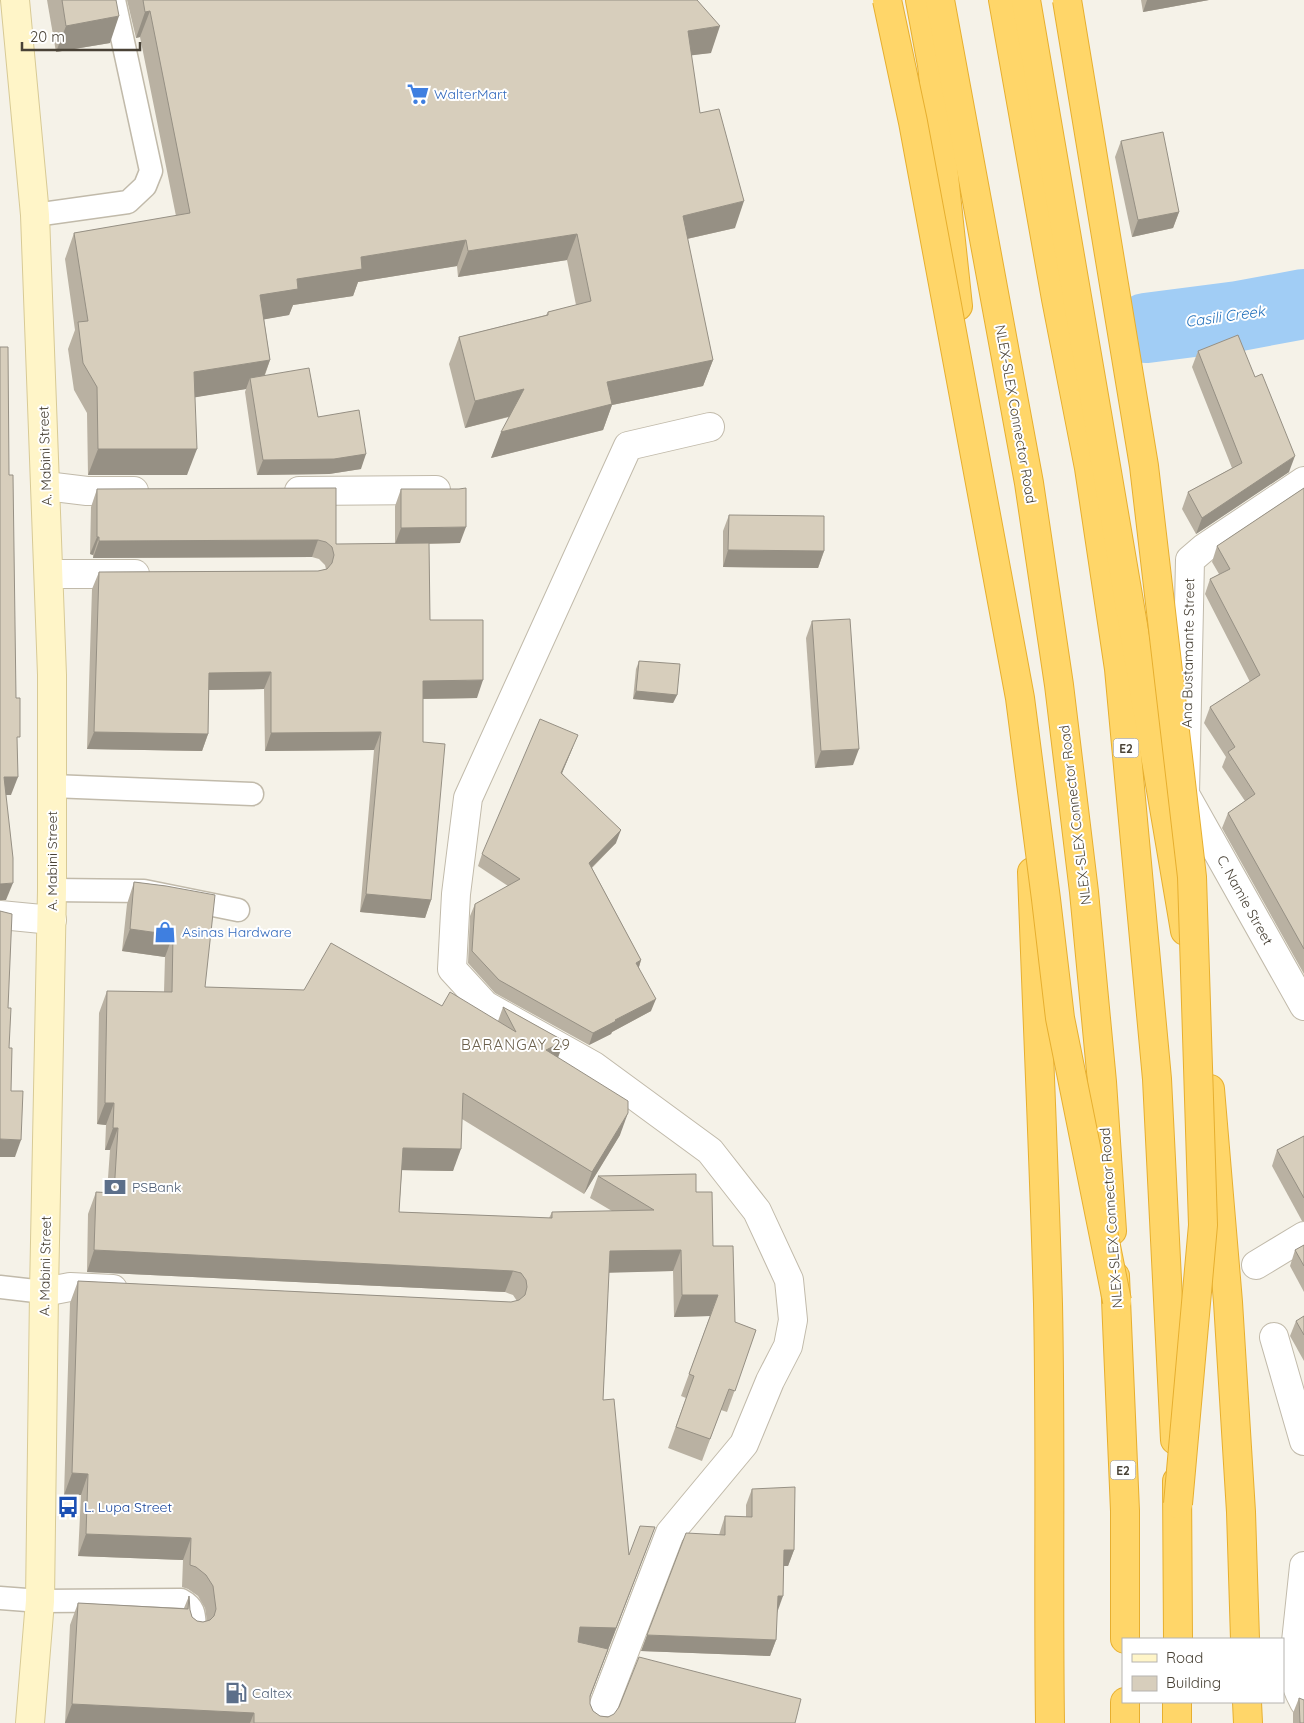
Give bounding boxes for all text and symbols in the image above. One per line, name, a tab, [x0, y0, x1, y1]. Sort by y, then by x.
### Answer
scale bar	[22, 20, 140, 52]
text: 20 m	[30, 27, 65, 46]
supermarket icon: WalterMart	[405, 81, 431, 107]
place label: WalterMart	[434, 85, 507, 103]
water label: Casili Creek	[1184, 301, 1268, 331]
street label: NLEX-SLEX Connector Road	[991, 323, 1041, 505]
street label: A. Mabini Street	[34, 405, 56, 506]
street label: Ana Bustamante Street	[1178, 577, 1198, 728]
street label: NLEX-SLEX Connector Road	[1055, 724, 1095, 906]
road number: E2	[1114, 738, 1138, 758]
street label: A. Mabini Street	[43, 811, 61, 911]
street label: C. Namie Street	[1213, 852, 1277, 948]
shop icon: Asinas Hardware	[152, 919, 178, 945]
place label: Asinas Hardware	[182, 923, 292, 941]
district label: BARANGAY 29	[461, 1035, 571, 1054]
street label: NLEX-SLEX Connector Road	[1096, 1127, 1126, 1309]
bank icon: PSBank	[102, 1174, 128, 1200]
place label: PSBank	[132, 1178, 181, 1196]
street label: A. Mabini Street	[35, 1216, 55, 1316]
road number: E2	[1110, 1460, 1136, 1480]
bus stop icon: L. Lupa Street	[55, 1494, 81, 1520]
place label: L. Lupa Street	[84, 1498, 173, 1516]
legend	[1122, 1638, 1284, 1703]
text: Road	[1166, 1648, 1203, 1667]
text: Building	[1166, 1673, 1221, 1692]
fuel station icon: Caltex	[223, 1680, 249, 1706]
place label: Caltex	[252, 1684, 292, 1702]

